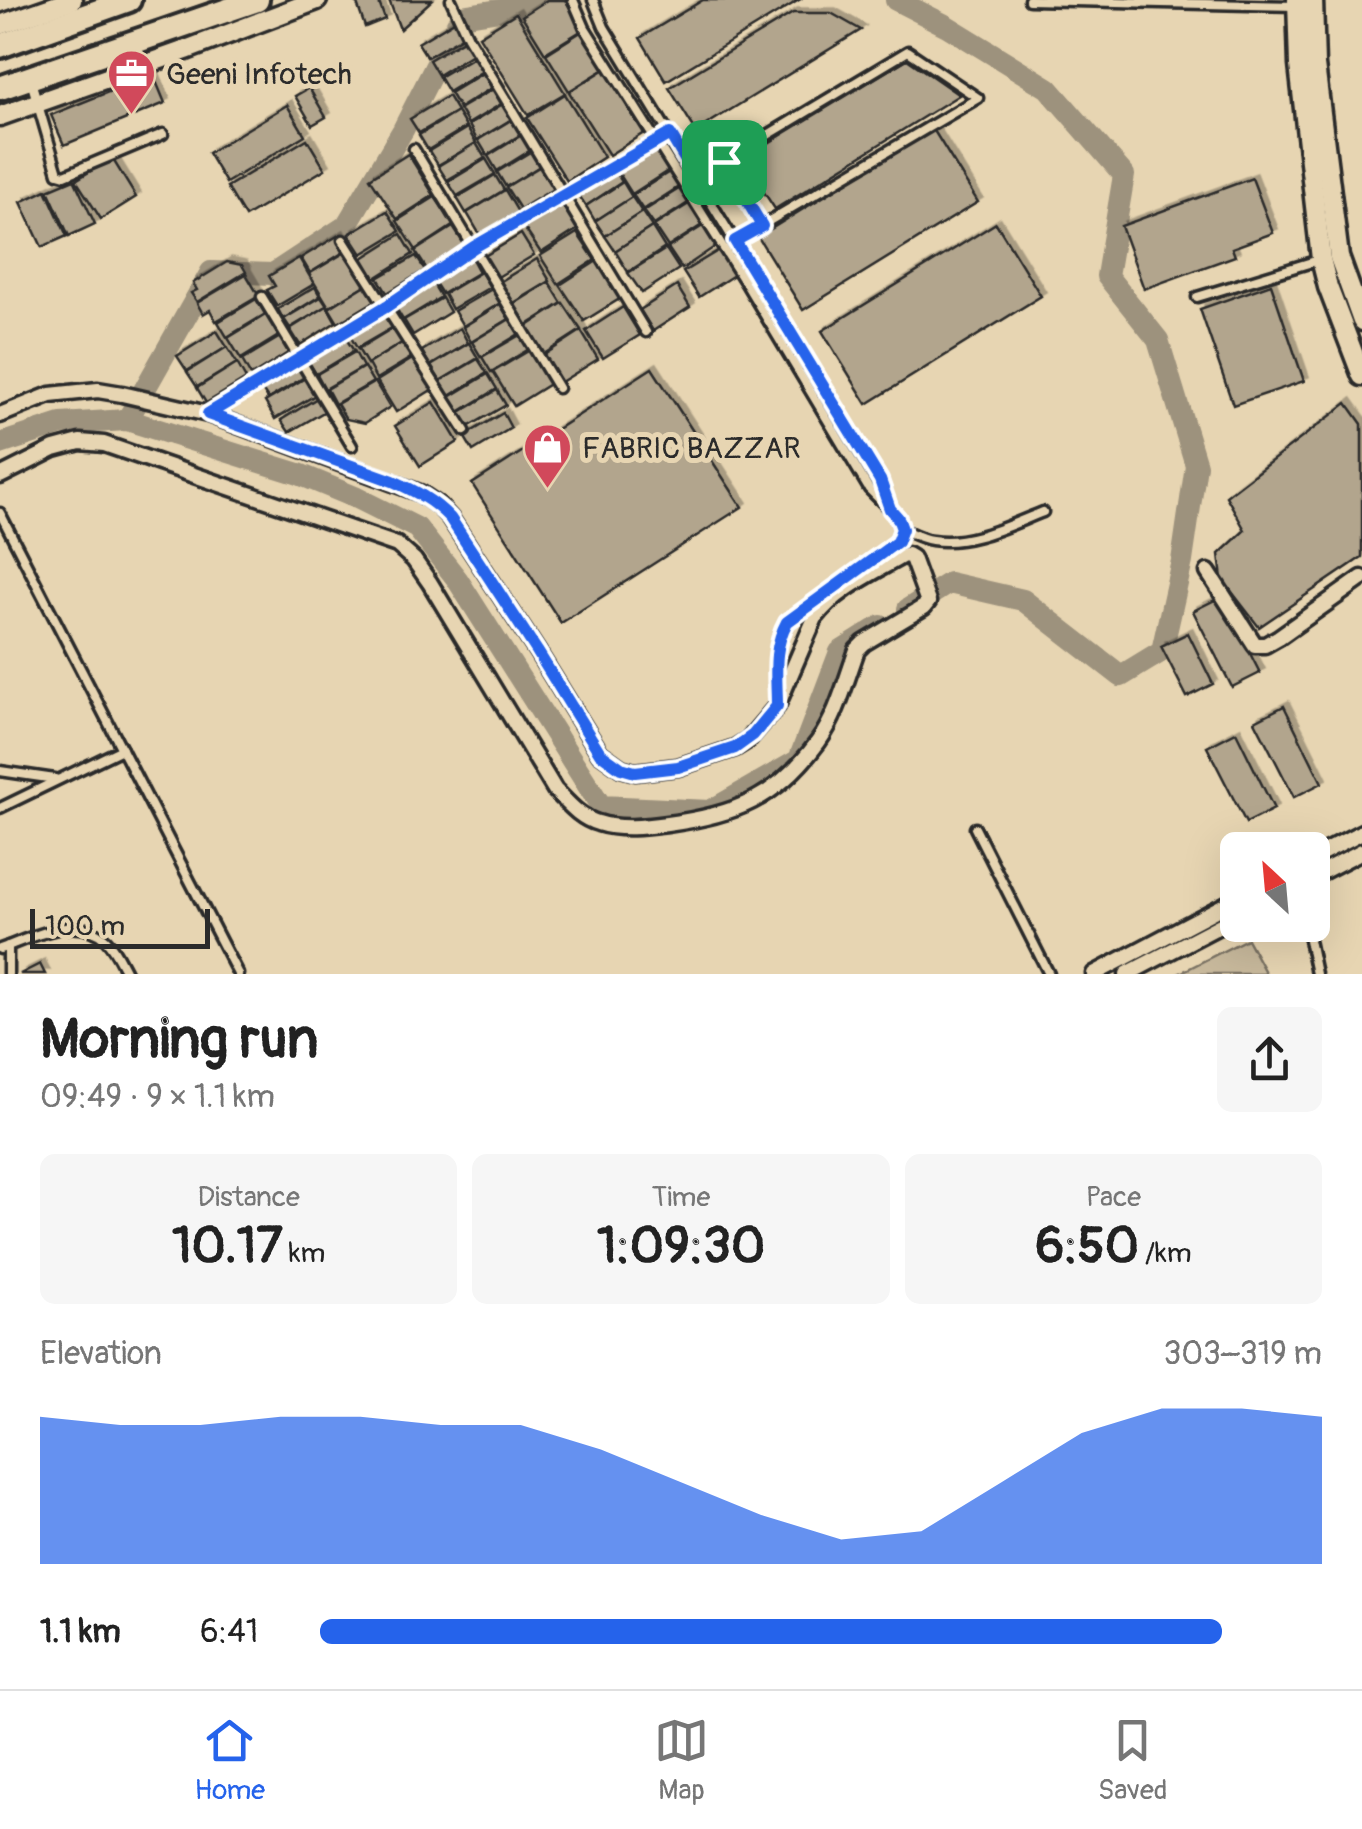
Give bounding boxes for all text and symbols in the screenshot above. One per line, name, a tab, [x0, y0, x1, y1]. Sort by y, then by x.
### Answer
office icon: Geeni Infotech	[105, 48, 157, 116]
place label: Geeni Infotech	[166, 56, 352, 93]
pin	[682, 120, 767, 205]
icon: arrive	[697, 135, 752, 190]
shop icon: FABRIC BAZZAR	[521, 422, 573, 490]
place label: FABRIC BAZZAR	[582, 430, 801, 467]
north arrow	[1220, 832, 1330, 942]
map controls	[1220, 832, 1330, 942]
scale bar	[30, 904, 210, 948]
text: 100 m	[45, 909, 125, 944]
text: Morning run	[40, 1005, 318, 1074]
button: share	[1217, 1007, 1322, 1112]
text: 09:49 · 9 × 1.1 km	[40, 1077, 275, 1117]
text: Distance	[197, 1180, 300, 1215]
text: Time	[652, 1180, 710, 1215]
text: Pace	[1086, 1180, 1141, 1215]
text: 10.17	[172, 1215, 283, 1278]
text: 1:09:30	[597, 1215, 765, 1278]
text: 6:50	[1035, 1215, 1139, 1278]
text: km	[283, 1236, 325, 1271]
text: /km	[1139, 1236, 1192, 1271]
text: Elevation	[40, 1334, 162, 1374]
text: 303–319 m	[1163, 1334, 1322, 1374]
text: 1.1 km	[40, 1612, 121, 1652]
text: 6:41	[200, 1612, 258, 1652]
tab: Home	[194, 1713, 265, 1808]
tab: Map	[654, 1713, 709, 1808]
tab: Saved	[1098, 1713, 1167, 1808]

